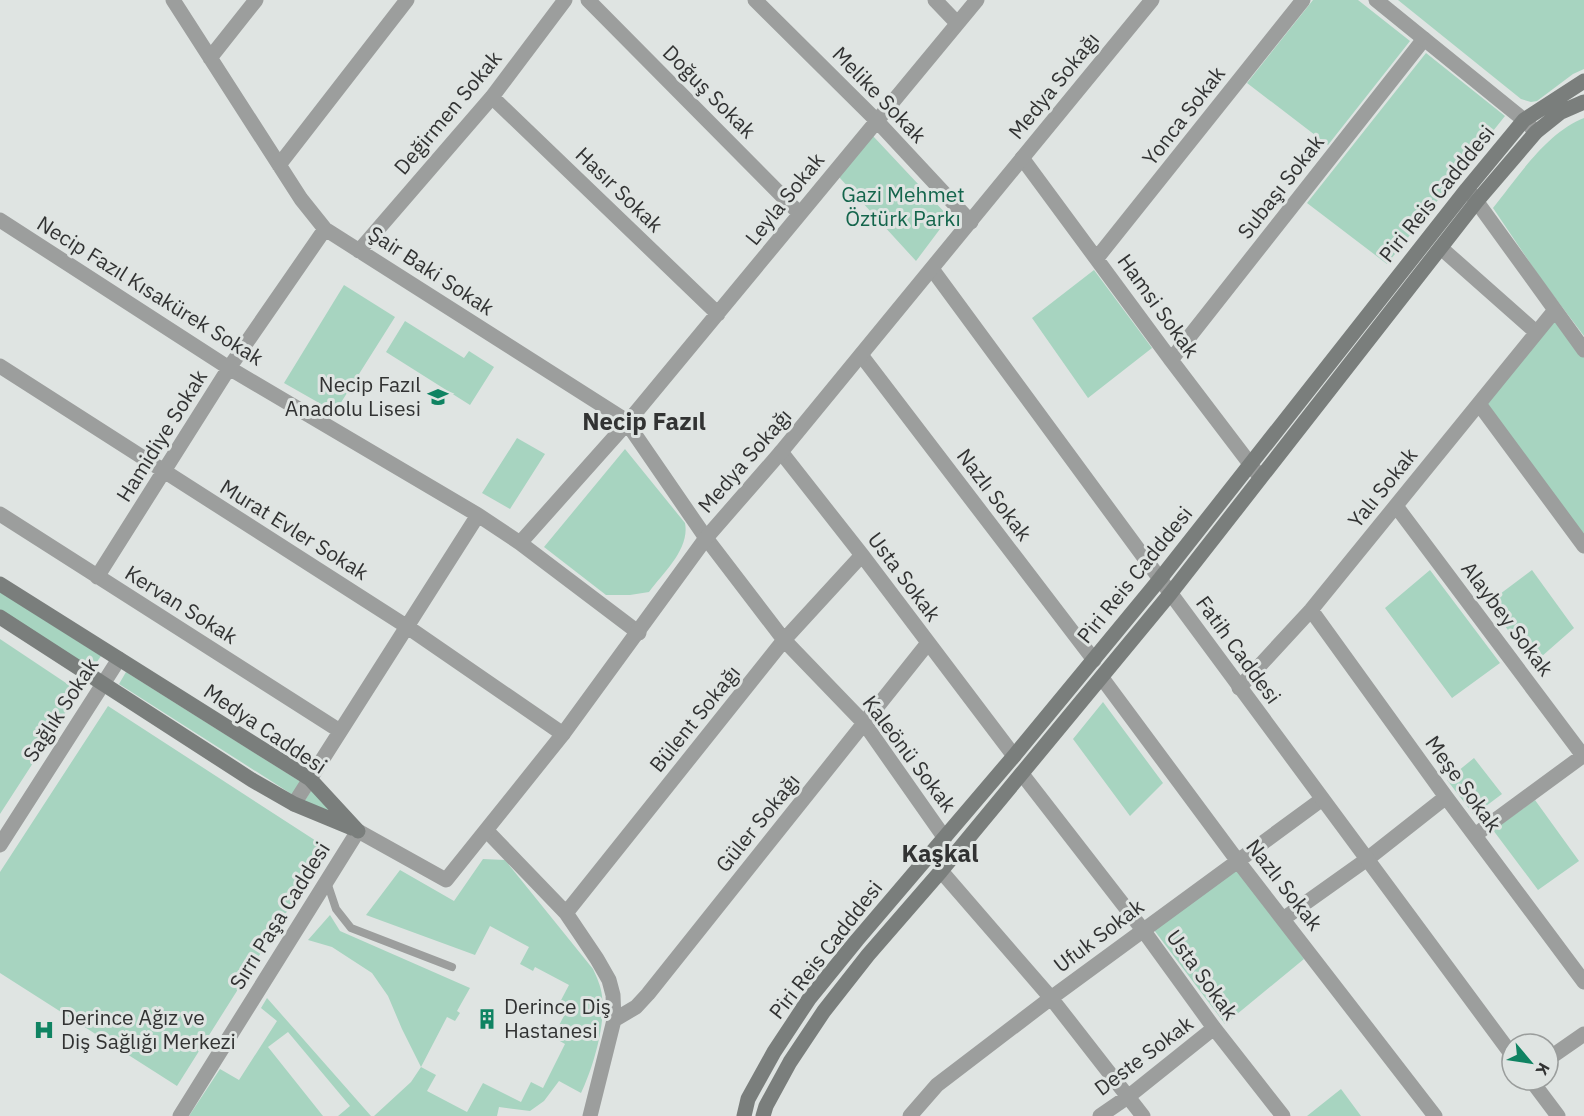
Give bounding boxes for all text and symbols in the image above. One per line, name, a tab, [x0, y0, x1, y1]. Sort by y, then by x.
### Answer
street label: Medya Sokağı	[1002, 26, 1105, 145]
street label: Doğuş Sokak	[657, 39, 762, 144]
street label: Melike Sokak	[827, 40, 933, 149]
street label: Değirmen Sokak	[387, 44, 507, 180]
street label: Yonca Sokak	[1136, 60, 1231, 171]
street label: Piri Reis Cadddesi	[1372, 119, 1500, 268]
street label: Subaşı Sokak	[1231, 128, 1330, 244]
street label: Hasır Sokak	[570, 141, 669, 238]
street label: Leyla Sokak	[738, 146, 830, 250]
park label: Gazi Mehmet Öztürk Parkı	[841, 180, 965, 232]
street label: Necip Fazıl Kısakürek Sokak	[32, 209, 269, 371]
street label: Şair Baki Sokak	[363, 219, 500, 321]
street label: Hamsi Sokak	[1112, 248, 1206, 363]
street label: Hamidiye Sokak	[109, 364, 213, 507]
place label: Necip Fazıl Anadolu Lisesi	[285, 370, 421, 422]
school or university icon: Necip Fazıl Anadolu Lisesi	[426, 385, 450, 409]
street label: Medya Sokağı	[691, 402, 797, 518]
district label: Necip Fazıl	[582, 405, 706, 437]
street label: Yalı Sokak	[1341, 441, 1423, 533]
street label: Nazlı Sokak	[951, 442, 1039, 546]
street label: Murat Evler Sokak	[215, 472, 374, 586]
street label: Piri Reis Cadddesi	[1070, 500, 1198, 649]
street label: Usta Sokak	[862, 526, 948, 627]
street label: Alaybey Sokak	[1455, 555, 1560, 682]
street label: Kervan Sokak	[120, 558, 243, 650]
street label: Fatih Caddesi	[1190, 590, 1288, 709]
street label: Sağlık Sokak	[16, 652, 104, 767]
street label: Bülent Sokağı	[643, 659, 746, 778]
street label: Medya Caddesi	[199, 677, 333, 780]
street label: Kaleönü Sokak	[857, 689, 963, 817]
street label: Meşe Sokak	[1419, 730, 1508, 837]
street label: Güler Sokağı	[709, 767, 806, 877]
street label: Nazlı Sokak	[1240, 833, 1329, 936]
street label: Sırrı Paşa Caddesi	[223, 836, 336, 994]
district label: Kaşkal	[902, 837, 979, 869]
street label: Piri Reis Cadddesi	[762, 874, 888, 1025]
street label: Ufuk Sokak	[1048, 892, 1149, 978]
street label: Usta Sokak	[1161, 924, 1245, 1025]
place label: Derince Diş Hastanesi	[504, 992, 611, 1044]
place label: Derince Ağız ve Diş Sağlığı Merkezi	[61, 1003, 236, 1055]
building icon: Derince Diş Hastanesi	[475, 1007, 499, 1031]
street label: Deste Sokak	[1088, 1009, 1198, 1101]
hospital icon: Derince Ağız ve Diş Sağlığı Merkezi	[32, 1018, 56, 1042]
north arrow	[1500, 1032, 1560, 1092]
text: K	[1532, 1060, 1555, 1079]

